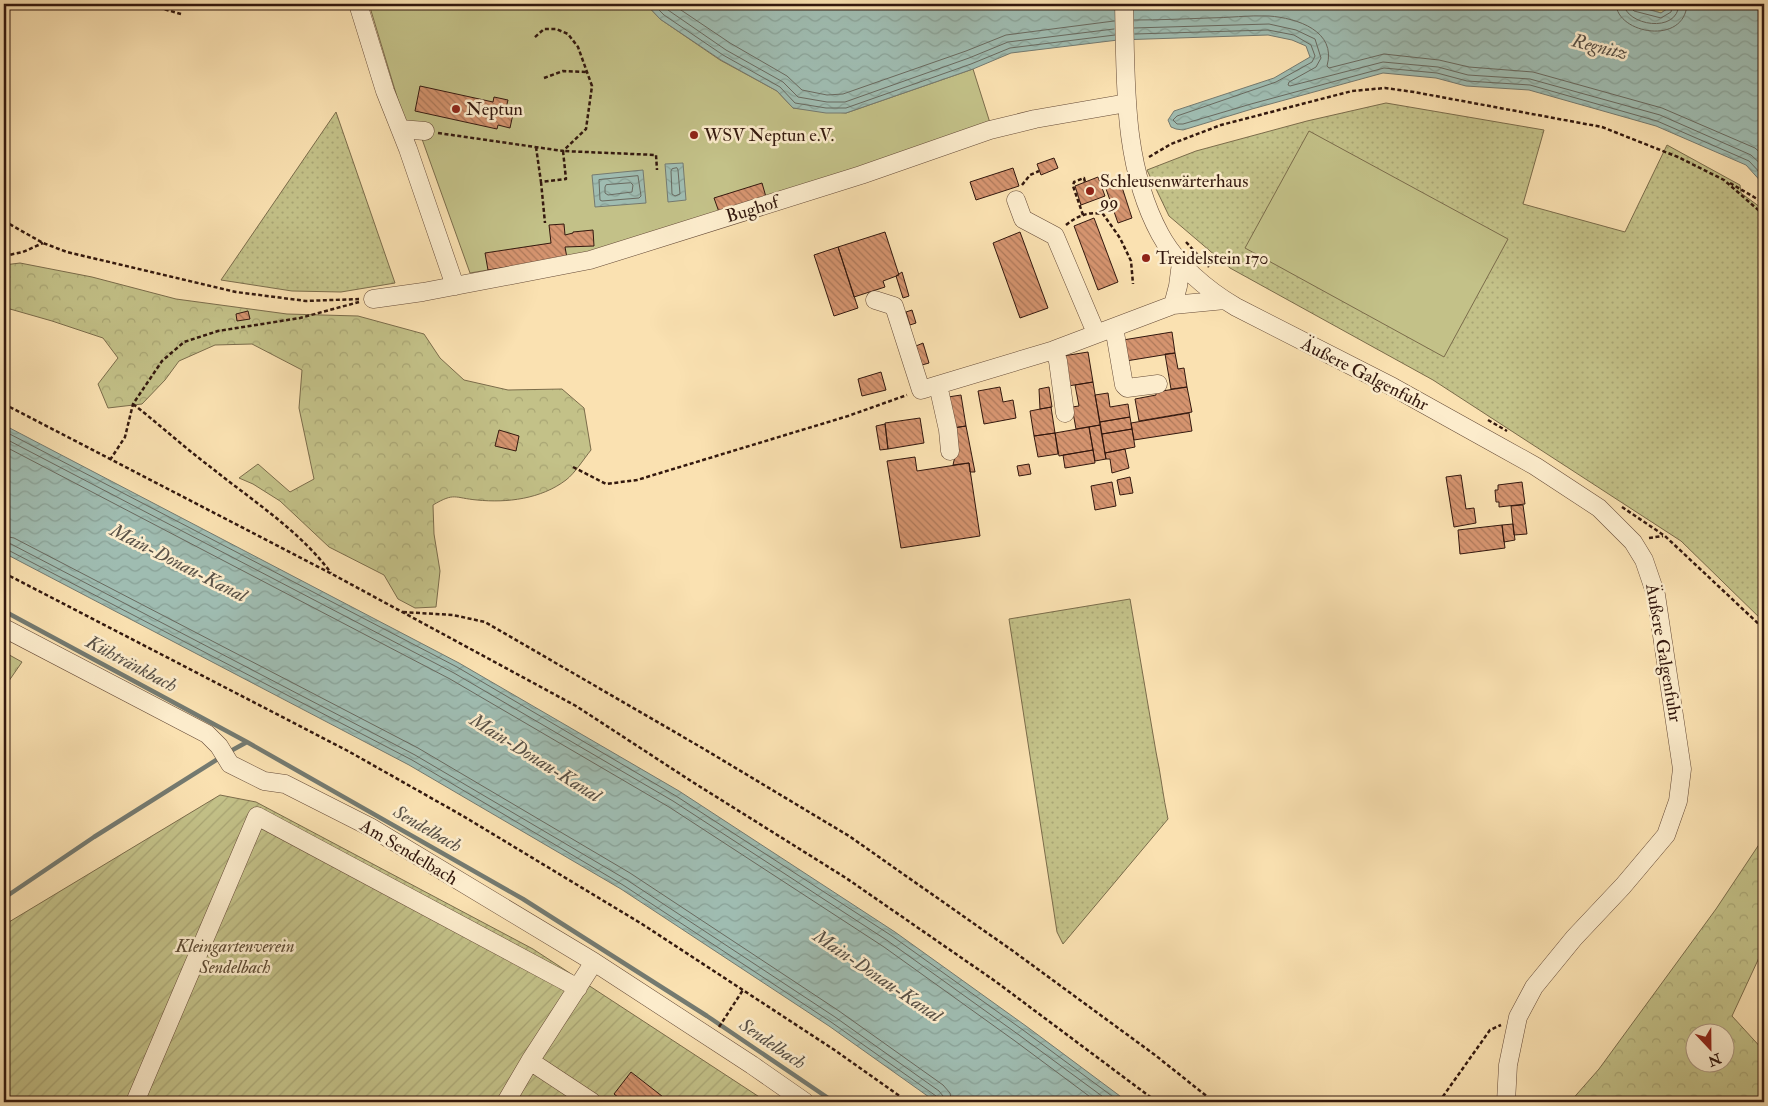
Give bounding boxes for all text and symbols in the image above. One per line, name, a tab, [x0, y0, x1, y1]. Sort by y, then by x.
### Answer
water label: Regnitz	[1569, 28, 1630, 65]
place label: Neptun	[466, 98, 523, 121]
marker: Neptun	[450, 103, 462, 115]
place label: WSV Neptun e.V.	[703, 124, 834, 147]
marker: WSV Neptun e.V.	[688, 129, 700, 141]
place label: Schleusenwärterhaus 99	[1098, 170, 1248, 214]
marker: Schleusenwärterhaus 99	[1084, 185, 1096, 197]
street label: Bughof	[723, 190, 784, 228]
place label: Treidelstein 170	[1156, 247, 1269, 270]
marker: Treidelstein 170	[1140, 252, 1152, 264]
street label: Äußere Galgenfuhr	[1296, 332, 1433, 417]
water label: Main-Donau-Kanal	[105, 518, 252, 608]
street label: Äußere Galgenfuhr	[1640, 581, 1687, 724]
water label: Kühtränkbach	[81, 629, 181, 698]
water label: Main-Donau-Kanal	[465, 707, 607, 809]
water label: Sendelbach	[388, 799, 466, 858]
street label: Am Sendelbach	[355, 814, 462, 891]
water label: Main-Donau-Kanal	[808, 923, 947, 1028]
park label: Kleingartenverein Sendelbach	[175, 935, 294, 979]
water label: Sendelbach	[734, 1012, 810, 1075]
north arrow	[1686, 1024, 1736, 1074]
text: N	[1705, 1049, 1725, 1070]

